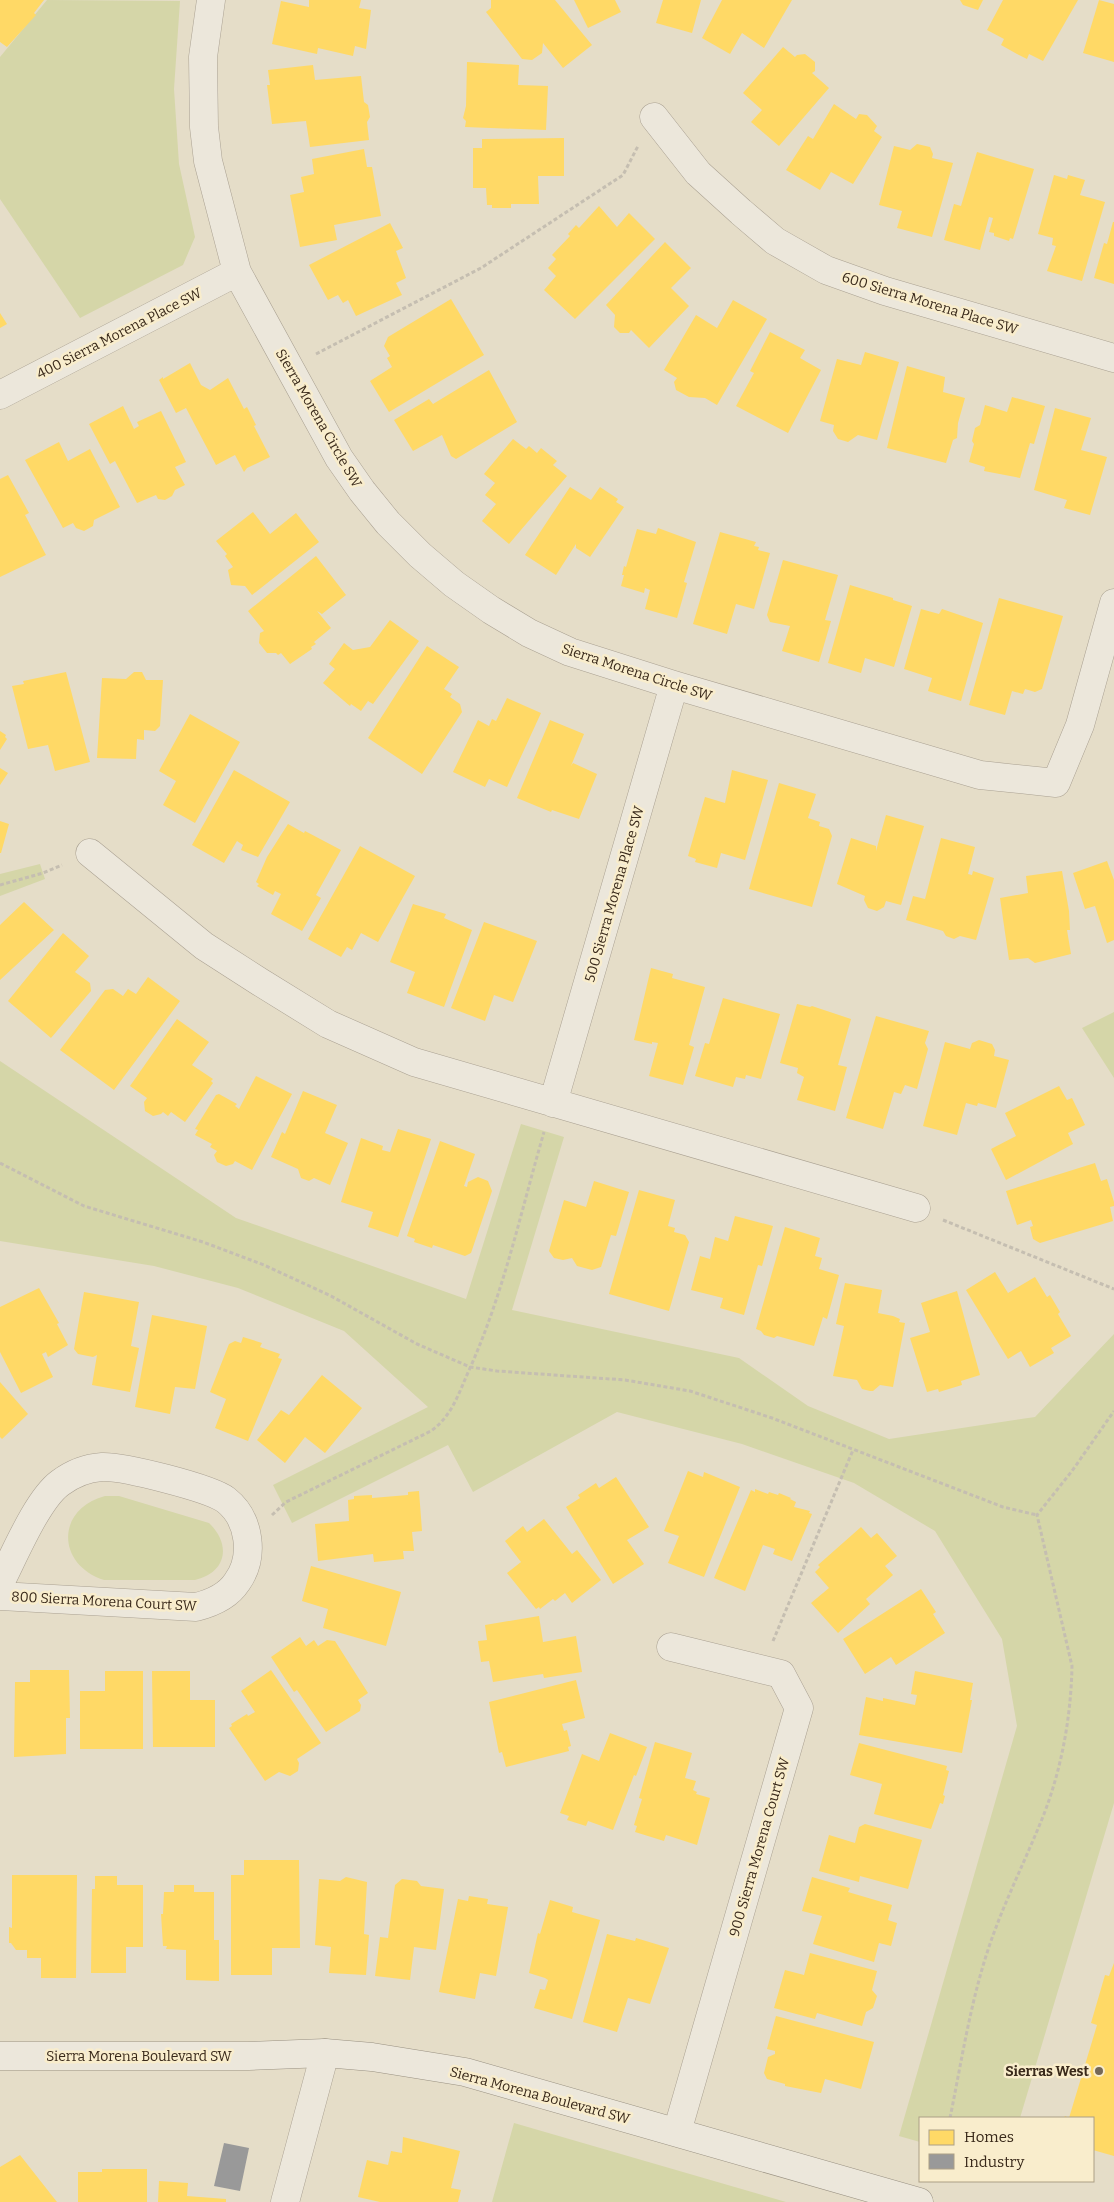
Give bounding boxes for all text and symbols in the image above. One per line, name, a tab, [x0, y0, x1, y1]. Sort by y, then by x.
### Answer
street label: 600 Sierra Morena Place SW	[840, 269, 1021, 339]
street label: 400 Sierra Morena Place SW	[34, 284, 205, 383]
street label: Sierra Morena Circle SW	[272, 346, 366, 491]
street label: Sierra Morena Circle SW	[559, 640, 715, 705]
street label: 500 Sierra Morena Place SW	[581, 804, 648, 984]
street label: 800 Sierra Morena Court SW	[11, 1588, 198, 1615]
street label: 900 Sierra Morena Court SW	[726, 1755, 793, 1939]
street label: Sierra Morena Boulevard SW	[46, 2048, 233, 2065]
street label: Sierra Morena Boulevard SW	[448, 2063, 632, 2128]
place label: Sierras West	[1005, 2063, 1089, 2080]
marker: Sierras West	[1093, 2065, 1105, 2077]
legend	[919, 2117, 1094, 2182]
text: Homes	[964, 2128, 1014, 2146]
text: Industry	[964, 2153, 1024, 2171]

